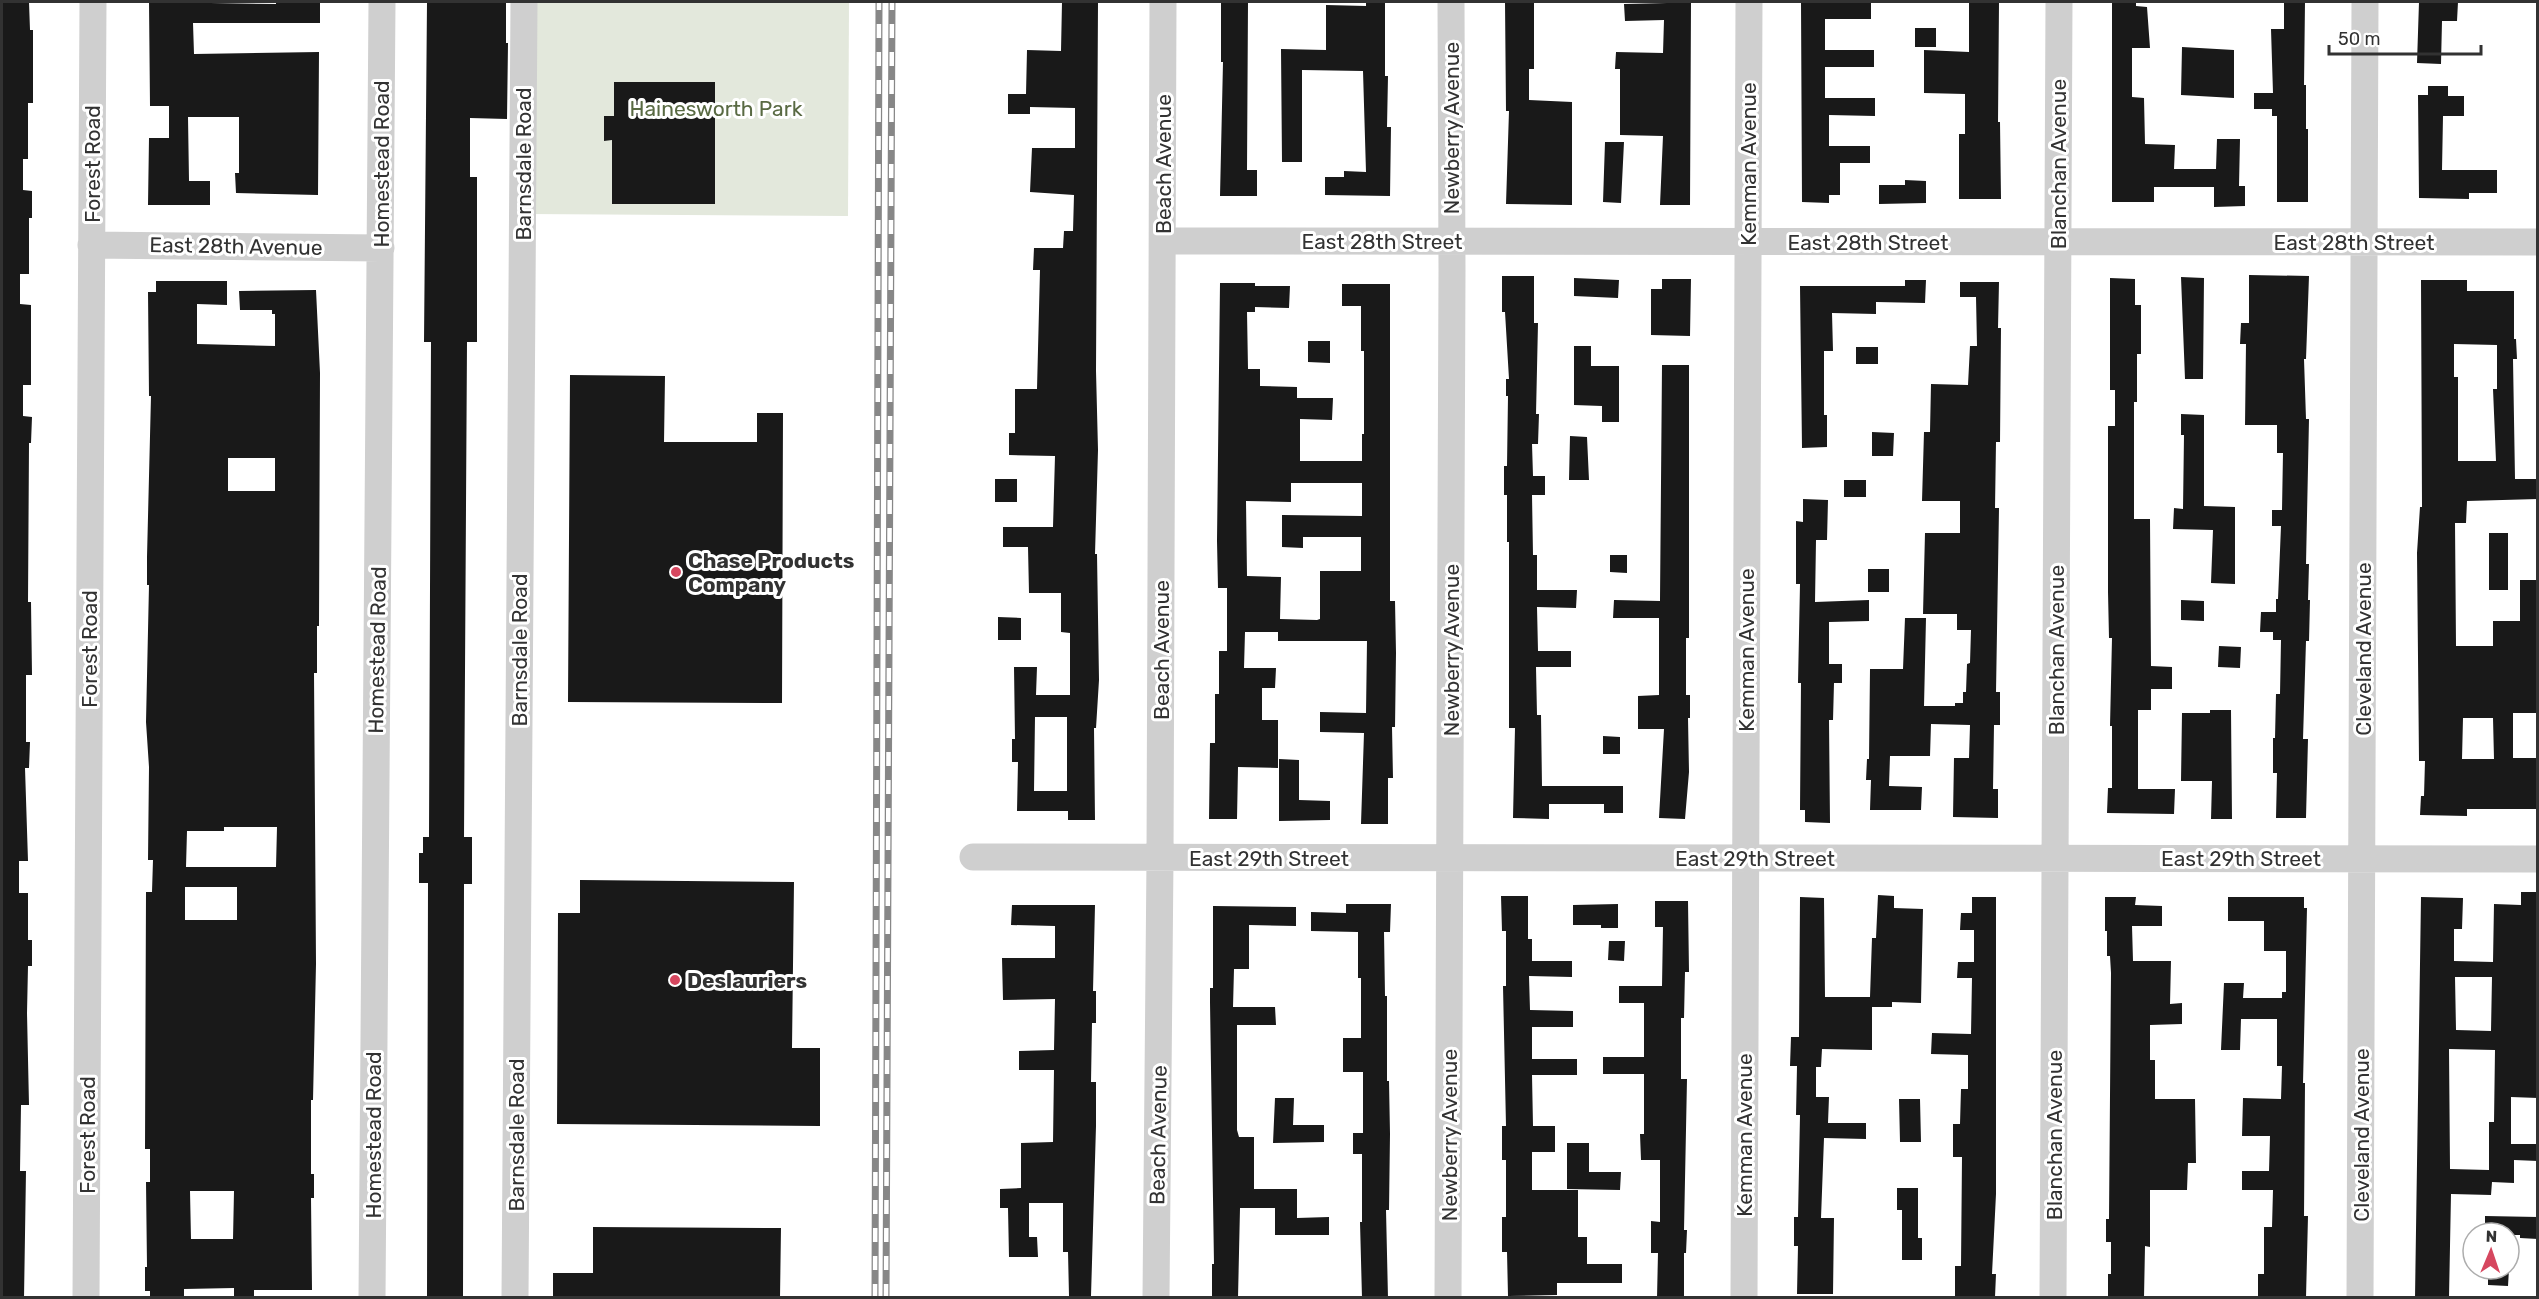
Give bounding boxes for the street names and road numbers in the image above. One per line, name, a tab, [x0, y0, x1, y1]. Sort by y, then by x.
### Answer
street label: Newberry Avenue	[1439, 42, 1464, 214]
street label: Blanchan Avenue	[2046, 79, 2071, 249]
street label: Homestead Road	[369, 80, 394, 248]
street label: Kemman Avenue	[1736, 82, 1761, 246]
street label: Barnsdale Road	[511, 88, 536, 240]
street label: Beach Avenue	[1151, 94, 1176, 234]
street label: Forest Road	[80, 105, 105, 223]
street label: East 28th Street	[1302, 229, 1462, 254]
street label: East 28th Street	[1788, 230, 1948, 255]
street label: East 28th Street	[2274, 230, 2434, 255]
street label: East 28th Avenue	[149, 232, 323, 260]
street label: Cleveland Avenue	[2351, 562, 2376, 736]
street label: Newberry Avenue	[1439, 564, 1464, 736]
street label: Blanchan Avenue	[2044, 565, 2069, 735]
street label: Homestead Road	[363, 566, 391, 734]
street label: Kemman Avenue	[1734, 568, 1759, 732]
street label: Barnsdale Road	[507, 574, 532, 726]
street label: Beach Avenue	[1149, 580, 1174, 720]
street label: Forest Road	[77, 590, 102, 708]
street label: East 29th Street	[1189, 846, 1349, 871]
street label: East 29th Street	[1675, 846, 1835, 871]
street label: East 29th Street	[2161, 846, 2321, 871]
street label: Cleveland Avenue	[2349, 1048, 2374, 1222]
street label: Newberry Avenue	[1437, 1049, 1462, 1221]
street label: Blanchan Avenue	[2042, 1050, 2067, 1220]
street label: Homestead Road	[361, 1051, 386, 1219]
street label: Kemman Avenue	[1732, 1053, 1757, 1217]
street label: Barnsdale Road	[504, 1059, 529, 1211]
street label: Beach Avenue	[1144, 1065, 1172, 1205]
street label: Forest Road	[75, 1076, 100, 1194]

